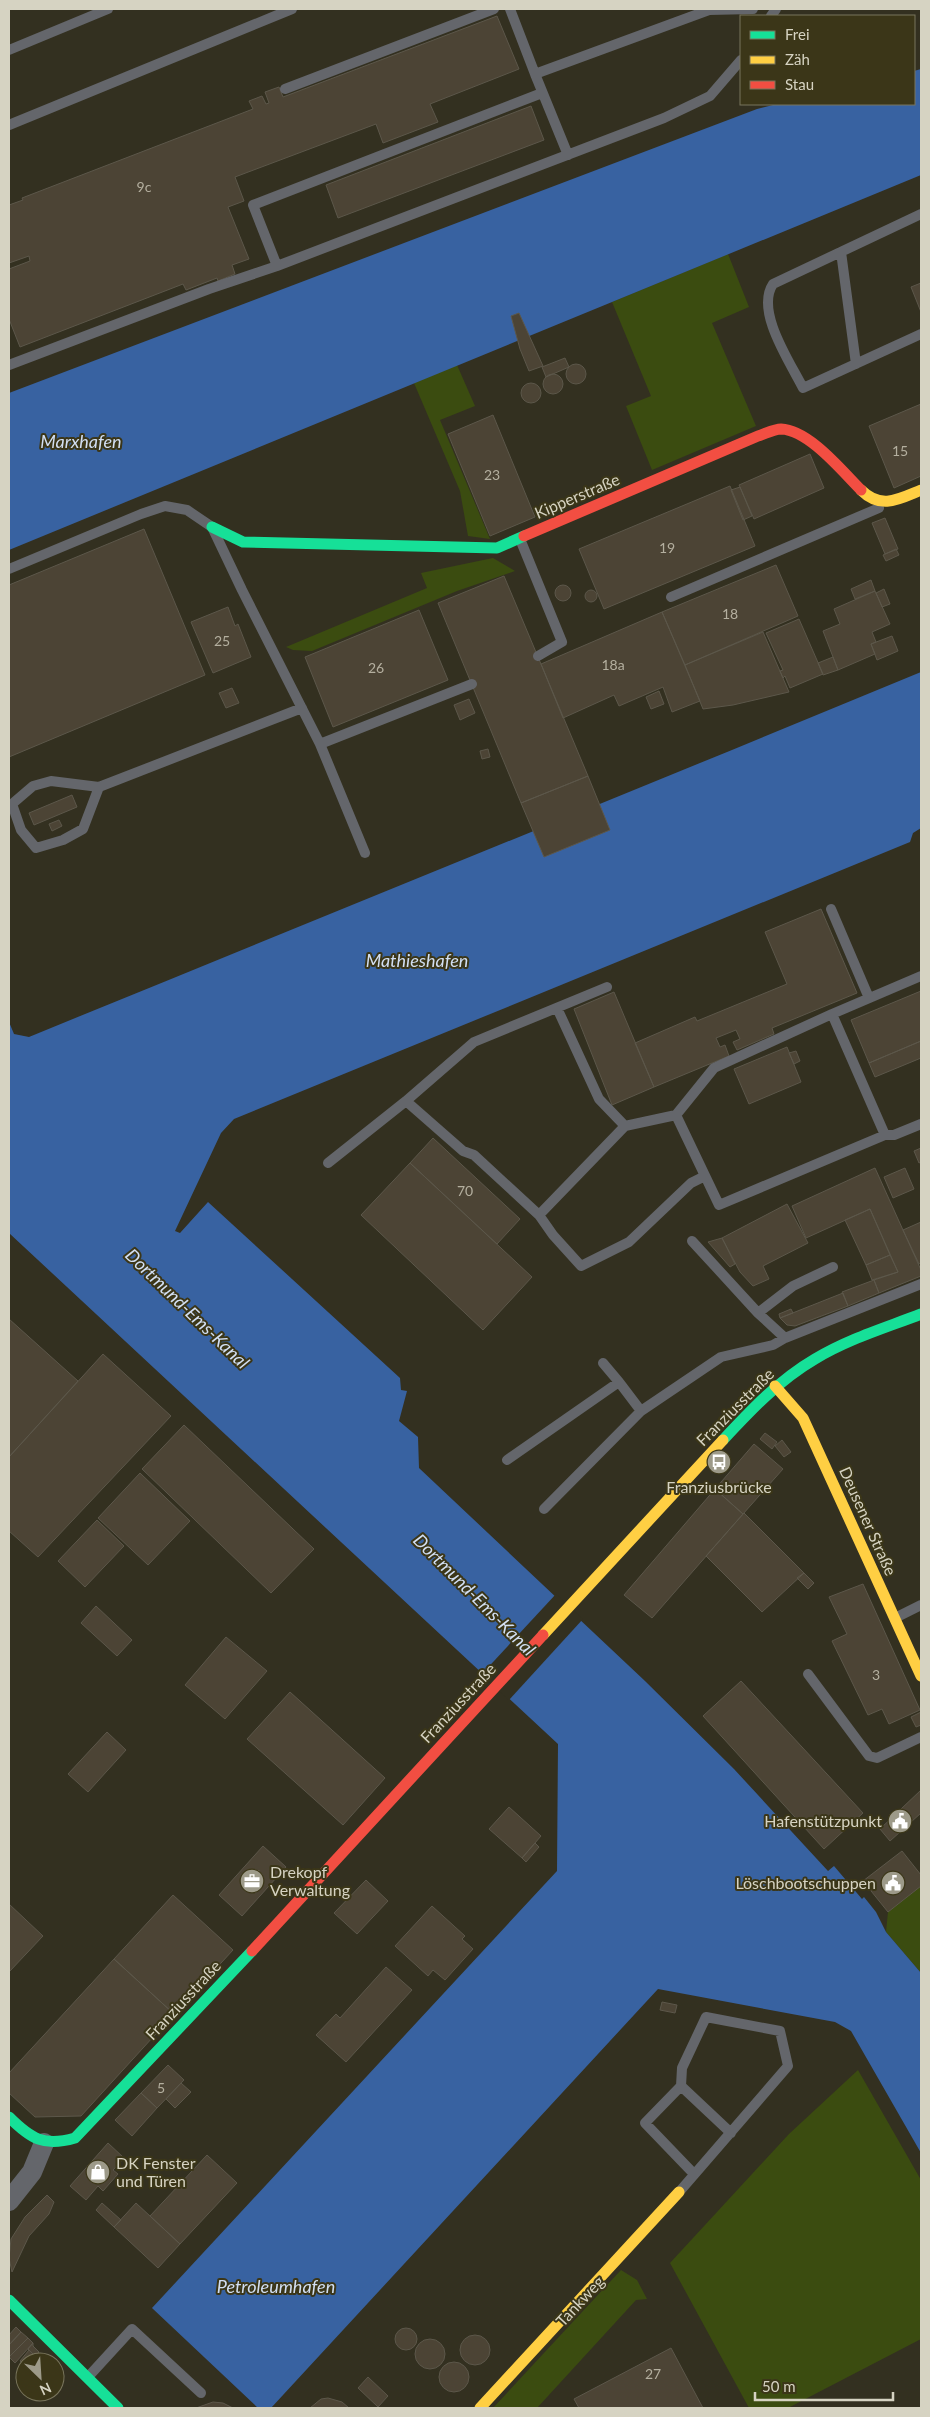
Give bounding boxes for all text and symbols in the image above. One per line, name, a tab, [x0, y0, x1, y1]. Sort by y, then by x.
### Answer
legend	[740, 15, 915, 105]
text: Frei	[785, 25, 810, 43]
text: Zäh	[785, 50, 810, 68]
text: Stau	[785, 75, 814, 93]
house number: 9c	[137, 178, 152, 195]
water label: Marxhafen	[40, 430, 122, 452]
house number: 15	[892, 442, 908, 459]
house number: 23	[484, 466, 500, 483]
street label: Kipperstraße	[531, 469, 622, 522]
house number: 19	[659, 539, 675, 556]
house number: 18	[722, 605, 738, 622]
house number: 25	[214, 632, 230, 649]
house number: 18a	[601, 656, 625, 673]
house number: 26	[368, 659, 384, 676]
water label: Mathieshafen	[366, 949, 468, 971]
house number: 70	[457, 1182, 473, 1199]
water label: Dortmund-Ems-Kanal	[121, 1244, 254, 1373]
street label: Franziusstraße	[692, 1364, 777, 1449]
bus stop icon: Franziusbrücke	[706, 1449, 732, 1475]
street label: Deusener Straße	[836, 1463, 901, 1578]
place label: Franziusbrücke	[666, 1477, 772, 1496]
water label: Dortmund-Ems-Kanal	[409, 1529, 540, 1660]
street label: Franziusstraße	[416, 1659, 499, 1746]
house number: 3	[872, 1666, 880, 1683]
public building icon: Hafenstützpunkt	[887, 1808, 913, 1834]
place label: Hafenstützpunkt	[764, 1811, 882, 1830]
place label: Drekopf Verwaltung	[270, 1862, 350, 1899]
office icon: Drekopf Verwaltung	[239, 1868, 265, 1894]
public building icon: Löschbootschuppen	[880, 1870, 906, 1896]
place label: Löschbootschuppen	[735, 1873, 876, 1892]
street label: Franziusstraße	[141, 1956, 224, 2043]
house number: 5	[157, 2079, 165, 2096]
place label: DK Fenster und Türen	[116, 2153, 196, 2190]
shop icon: DK Fenster und Türen	[85, 2159, 111, 2185]
street label: Tankweg	[552, 2272, 608, 2330]
water label: Petroleumhafen	[217, 2275, 335, 2297]
north arrow	[15, 2352, 65, 2402]
house number: 27	[645, 2365, 661, 2382]
scale bar	[755, 2370, 892, 2402]
text: 50 m	[762, 2377, 796, 2395]
text: N	[37, 2379, 54, 2399]

